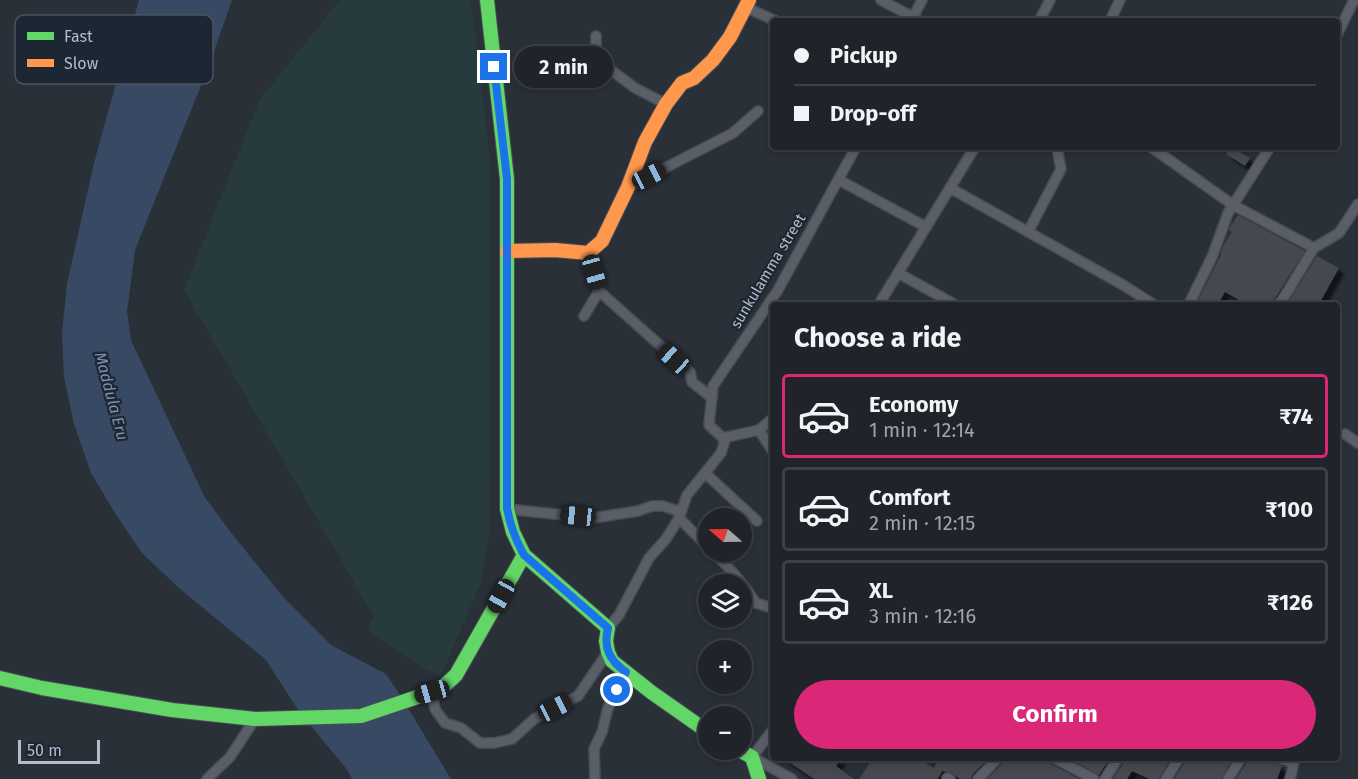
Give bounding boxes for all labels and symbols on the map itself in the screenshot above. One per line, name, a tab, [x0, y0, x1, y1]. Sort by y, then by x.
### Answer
legend	[15, 15, 213, 84]
text: Fast	[64, 27, 93, 46]
callout: 2 min	[515, 46, 614, 88]
route end	[480, 53, 507, 80]
text: Slow	[64, 54, 99, 73]
car	[629, 160, 669, 192]
street label: sunkulamma street	[727, 210, 810, 332]
car	[580, 252, 608, 292]
car	[655, 340, 693, 378]
water label: Maddula Eru	[91, 350, 132, 442]
car	[559, 505, 597, 527]
north arrow	[698, 508, 752, 562]
car	[484, 576, 518, 616]
route start	[603, 676, 630, 703]
car	[412, 678, 452, 706]
car	[535, 692, 575, 724]
scale bar	[18, 737, 100, 764]

